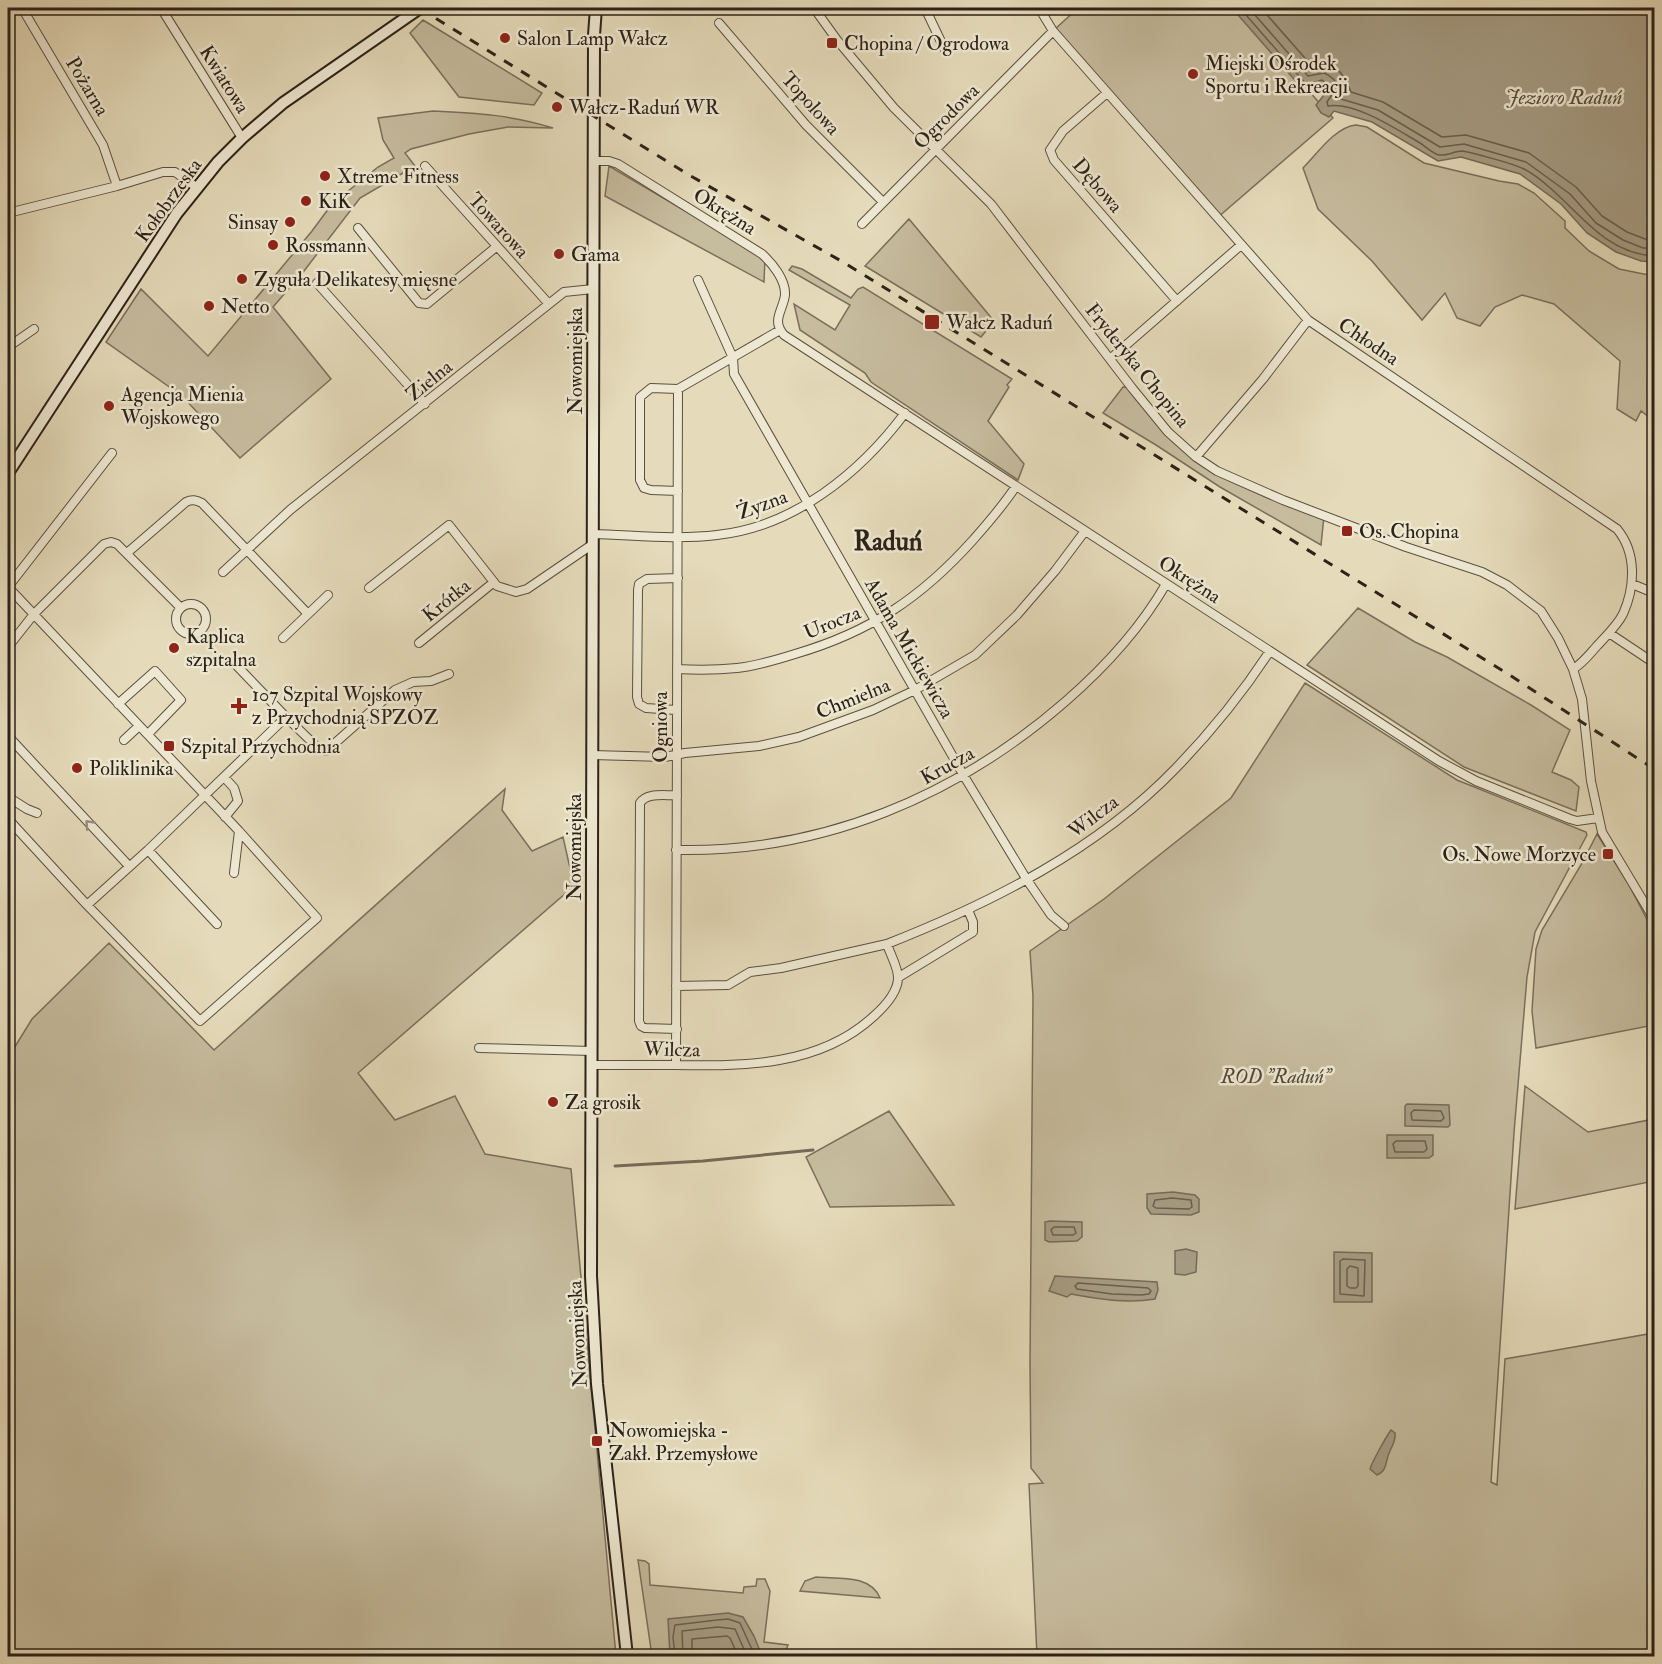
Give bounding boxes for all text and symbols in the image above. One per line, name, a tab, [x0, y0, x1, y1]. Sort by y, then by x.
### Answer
place label: Salon Lamp Wałcz	[517, 26, 668, 52]
marker: Salon Lamp Wałcz	[498, 31, 512, 45]
place label: Chopina / Ogrodowa	[844, 31, 1010, 57]
marker: Chopina / Ogrodowa	[825, 36, 839, 50]
street label: Kwiatowa	[194, 41, 256, 119]
place label: Miejski Ośrodek Sportu i Rekreacji	[1205, 51, 1348, 100]
street label: Pożarna	[60, 52, 115, 121]
street label: Topolowa	[775, 67, 846, 141]
marker: Miejski Ośrodek Sportu i Rekreacji	[1186, 67, 1200, 81]
street label: Ogrodowa	[908, 78, 985, 155]
water label: Jezioro Raduń	[1505, 84, 1623, 111]
place label: Wałcz-Raduń WR	[568, 95, 720, 120]
marker: Wałcz-Raduń WR	[550, 100, 564, 114]
street label: Kołobrzeska	[130, 153, 208, 247]
street label: Dębowa	[1067, 153, 1129, 218]
place label: Xtreme Fitness	[337, 164, 459, 189]
marker: Xtreme Fitness	[318, 169, 332, 183]
street label: Okrężna	[689, 182, 762, 241]
street label: Towarowa	[463, 187, 535, 264]
place label: KiK	[318, 189, 352, 214]
marker: KiK	[299, 194, 313, 208]
place label: Sinsay	[228, 210, 279, 235]
marker: Sinsay	[283, 215, 297, 229]
place label: Rossmann	[285, 233, 367, 258]
marker: Rossmann	[266, 238, 280, 252]
place label: Gama	[571, 242, 621, 267]
marker: Gama	[552, 247, 566, 261]
place label: Zyguła Delikatesy mięsne	[254, 267, 457, 292]
marker: Zyguła Delikatesy mięsne	[235, 272, 249, 286]
place label: Netto	[221, 294, 269, 319]
street label: Fryderyka Chopina	[1079, 298, 1196, 434]
marker: Netto	[202, 299, 216, 313]
street label: Nowomiejska	[563, 307, 588, 415]
place label: Wałcz Raduń	[945, 310, 1053, 335]
street label: Chłodna	[1333, 312, 1405, 371]
marker: Wałcz Raduń	[923, 313, 941, 331]
street label: Zielna	[401, 354, 458, 407]
place label: Agencja Mienia Wojskowego	[120, 382, 245, 430]
marker: Agencja Mienia Wojskowego	[102, 399, 116, 413]
street label: Żyzna	[733, 483, 791, 525]
place label: Os. Chopina	[1359, 519, 1460, 545]
marker: Os. Chopina	[1340, 524, 1354, 538]
district label: Raduń	[854, 526, 923, 558]
street label: Okrężna	[1154, 550, 1226, 609]
street label: Krótka	[417, 573, 476, 627]
street label: Adama Mickiewicza	[859, 573, 960, 724]
street label: Urocza	[800, 599, 865, 645]
place label: Kaplica szpitalna	[186, 624, 257, 673]
marker: Kaplica szpitalna	[167, 641, 181, 655]
street label: Chmielna	[812, 672, 895, 725]
place label: 107 Szpital Wojskowy z Przychodnią SPZOZ	[252, 682, 438, 730]
street label: Ogniowa	[648, 690, 673, 763]
marker: 107 Szpital Wojskowy z Przychodnią SPZOZ	[230, 697, 248, 715]
place label: Szpital Przychodnia	[181, 734, 341, 760]
marker: Szpital Przychodnia	[162, 739, 176, 753]
street label: Krucza	[916, 740, 979, 790]
place label: Poliklinika	[89, 756, 174, 781]
marker: Poliklinika	[70, 761, 84, 775]
street label: Wilcza	[1062, 789, 1124, 844]
street label: Nowomiejska	[562, 793, 587, 901]
one-way arrow	[85, 820, 96, 830]
place label: Os. Nowe Morzyce	[1442, 842, 1596, 867]
marker: Os. Nowe Morzyce	[1601, 847, 1615, 861]
street label: Wilcza	[642, 1036, 701, 1063]
park label: ROD "Raduń"	[1220, 1064, 1333, 1089]
place label: Za grosik	[565, 1090, 641, 1115]
marker: Za grosik	[546, 1095, 560, 1109]
street label: Nowomiejska	[562, 1279, 593, 1388]
place label: Nowomiejska - Zakł. Przemysłowe	[609, 1418, 758, 1466]
marker: Nowomiejska - Zakł. Przemysłowe	[590, 1434, 604, 1448]

